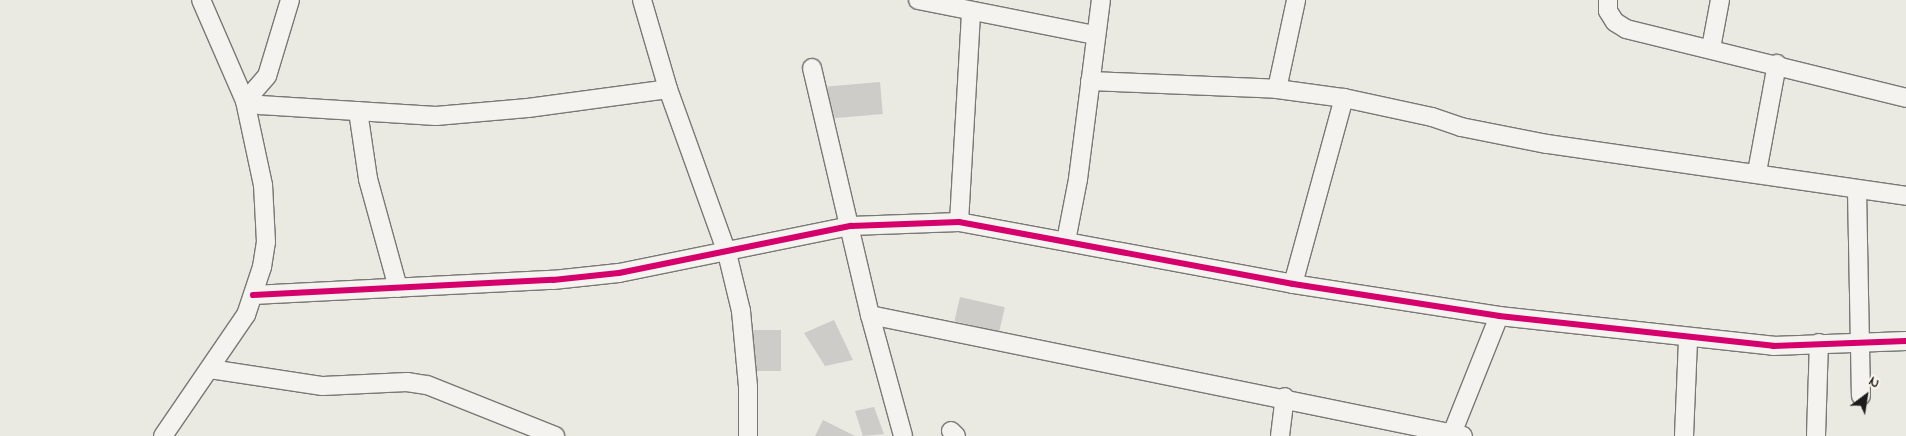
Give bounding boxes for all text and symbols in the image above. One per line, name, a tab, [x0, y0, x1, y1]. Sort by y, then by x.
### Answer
north arrow	[1841, 371, 1891, 421]
text: N	[1865, 371, 1883, 394]

